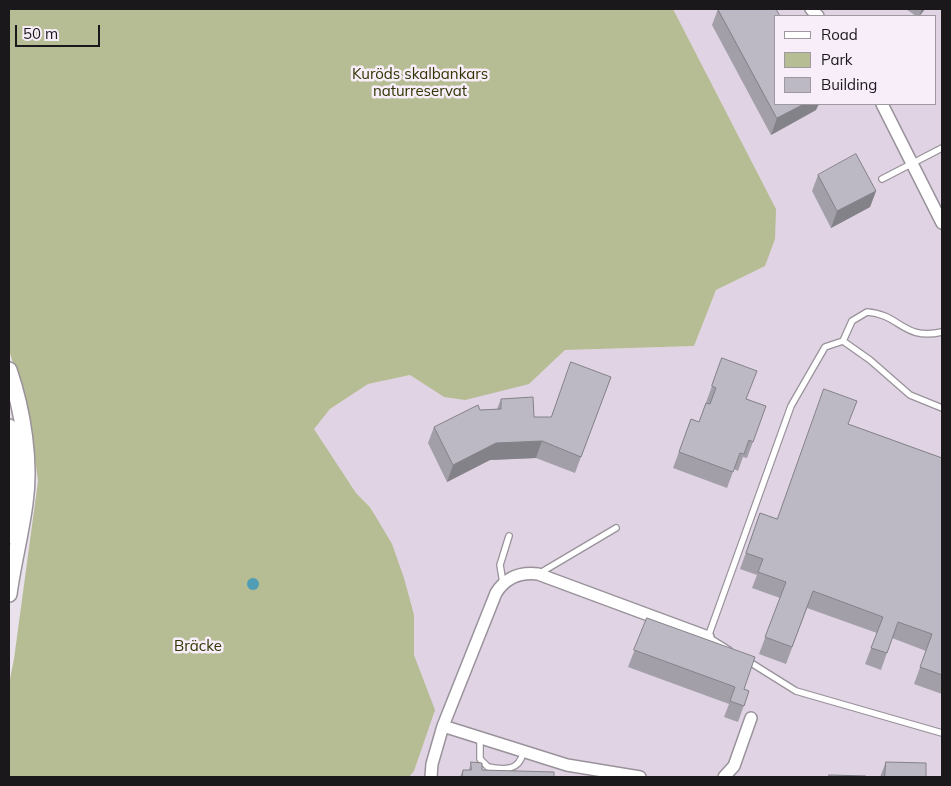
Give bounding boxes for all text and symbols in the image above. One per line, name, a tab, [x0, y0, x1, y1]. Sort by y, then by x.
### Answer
scale bar	[18, 15, 102, 47]
legend	[774, 15, 936, 105]
text: 50 m	[23, 24, 58, 43]
text: Road	[821, 25, 858, 44]
text: Park	[821, 50, 853, 69]
park label: Kuröds skalbankars naturreservat	[352, 65, 488, 100]
text: Building	[821, 75, 877, 94]
park label: Bräcke	[174, 637, 222, 655]

